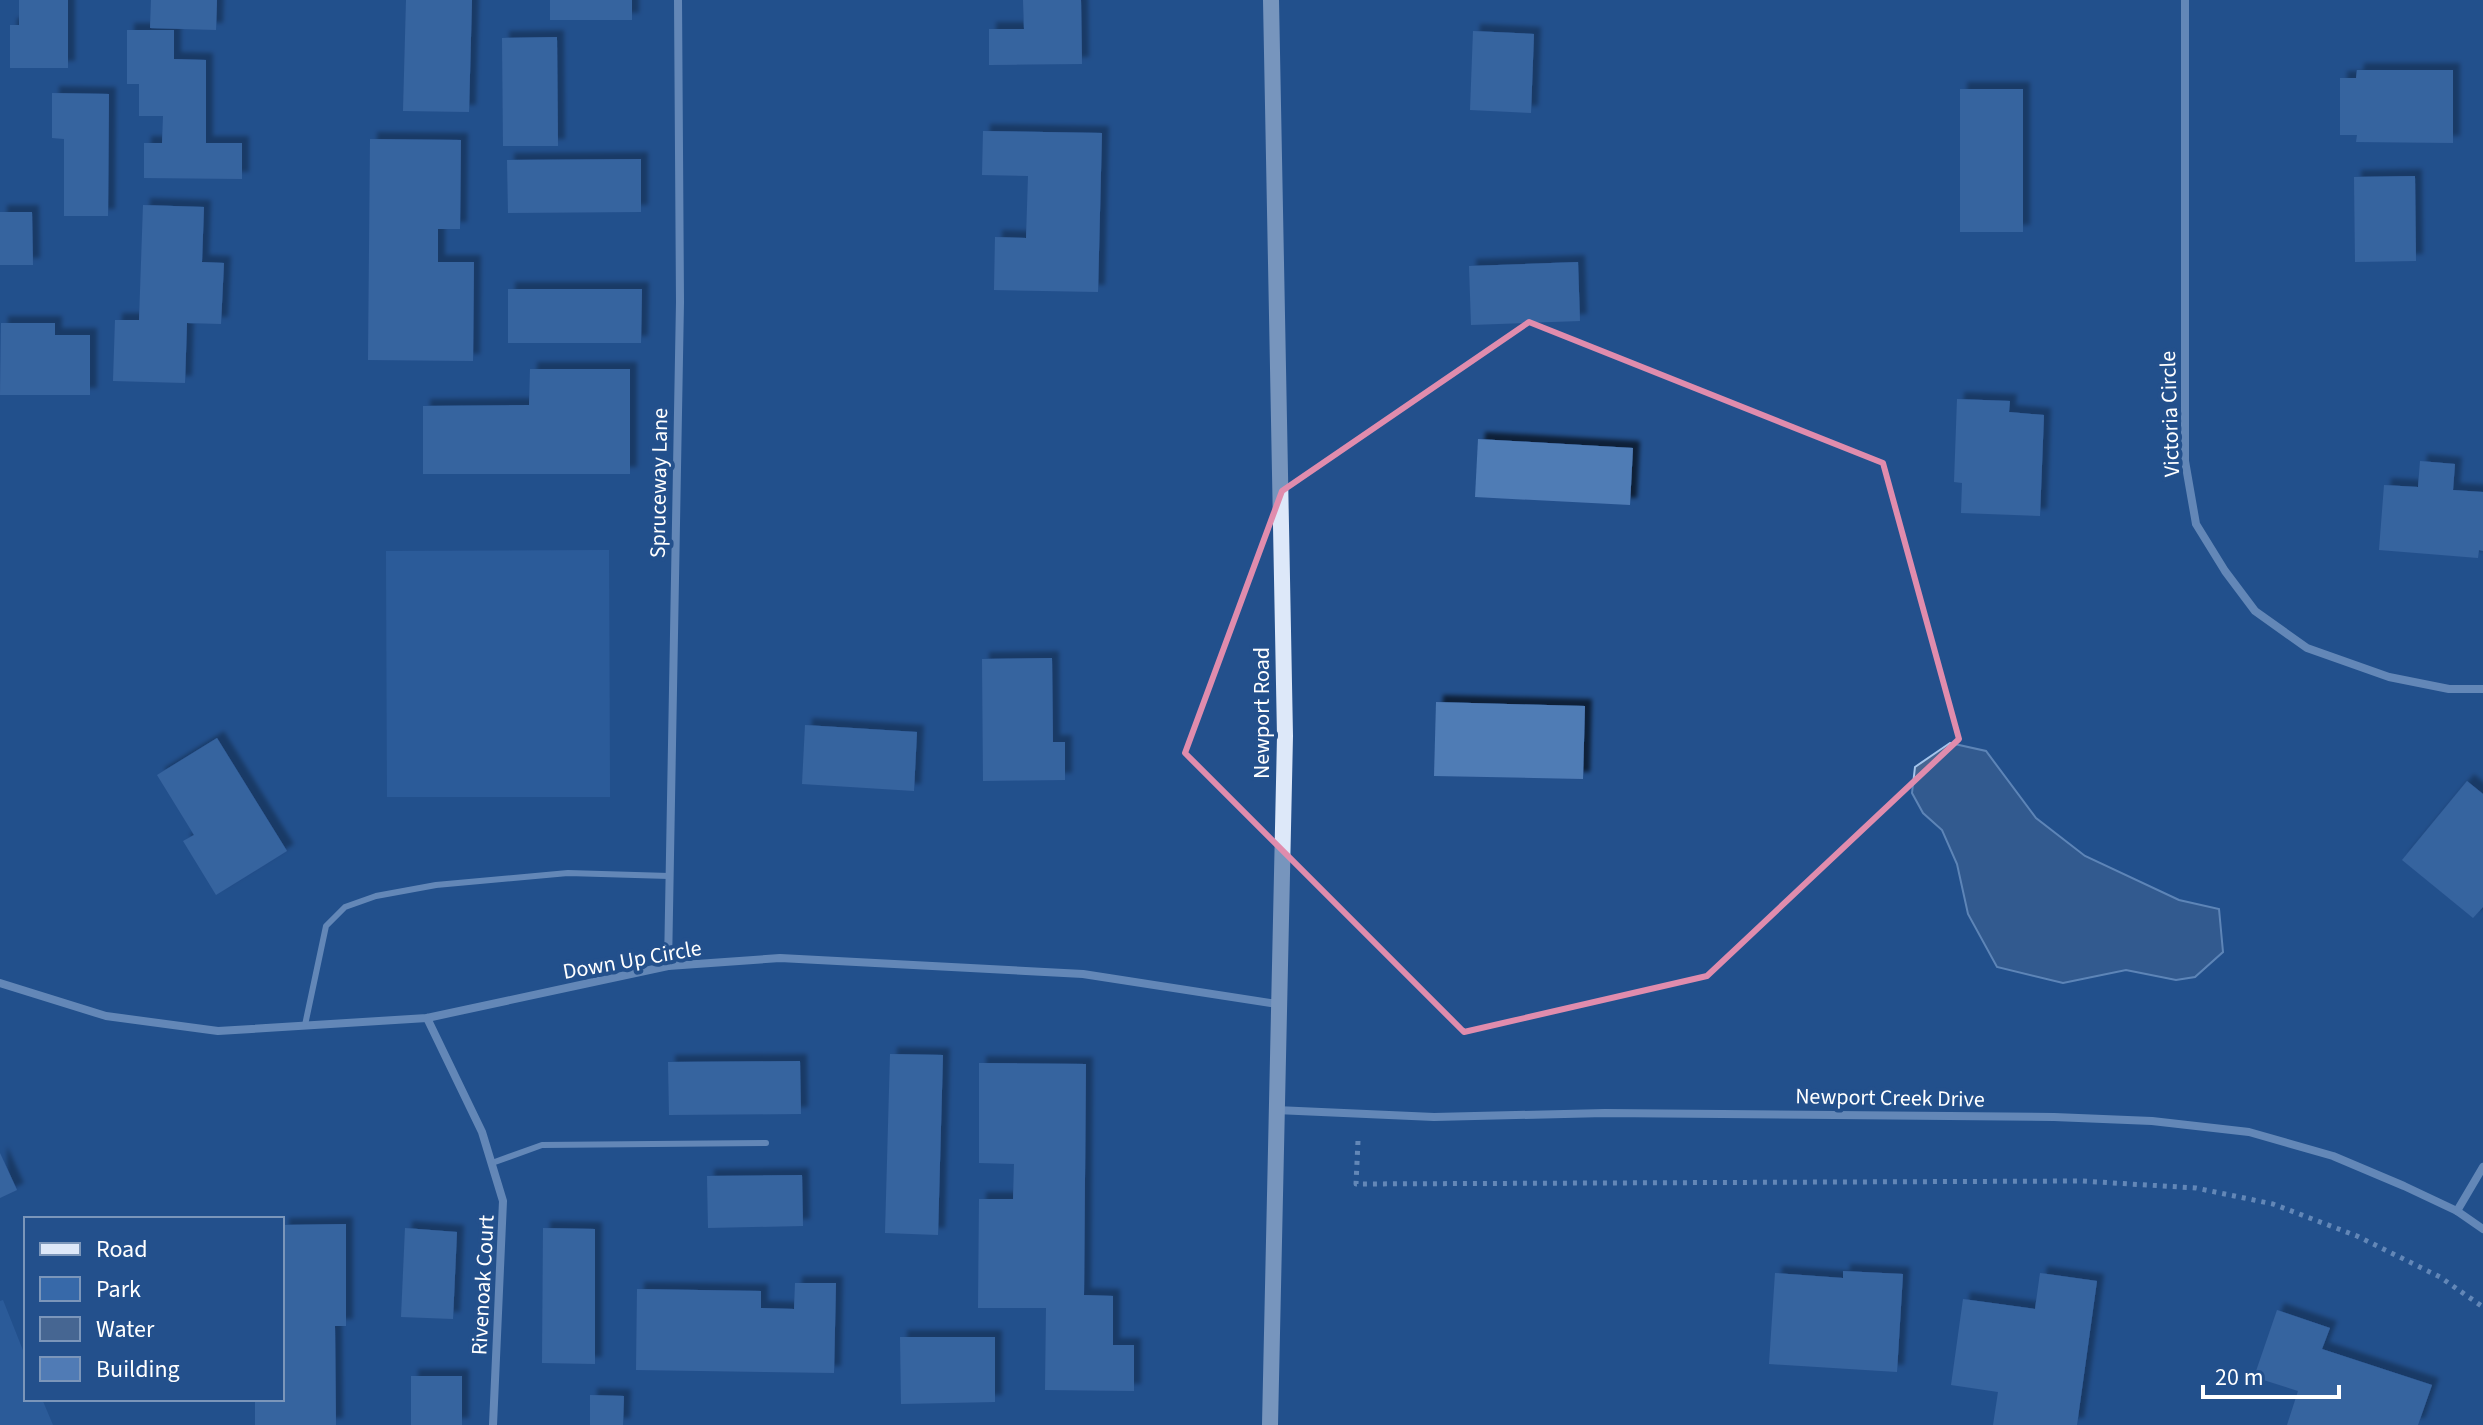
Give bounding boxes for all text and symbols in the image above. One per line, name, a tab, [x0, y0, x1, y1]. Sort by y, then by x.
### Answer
street label: Victoria Circle	[2152, 350, 2188, 478]
street label: Spruceway Lane	[642, 408, 676, 558]
street label: Newport Road	[1246, 647, 1278, 779]
street label: Down Up Circle	[560, 932, 704, 988]
street label: Newport Creek Drive	[1795, 1080, 1985, 1116]
street label: Rivenoak Court	[463, 1213, 503, 1356]
legend	[24, 1217, 284, 1401]
text: Road	[96, 1232, 148, 1267]
text: Park	[96, 1272, 141, 1307]
text: Water	[96, 1312, 155, 1347]
scale bar	[2203, 1349, 2339, 1399]
text: Building	[96, 1352, 180, 1387]
text: 20 m	[2215, 1360, 2264, 1395]

